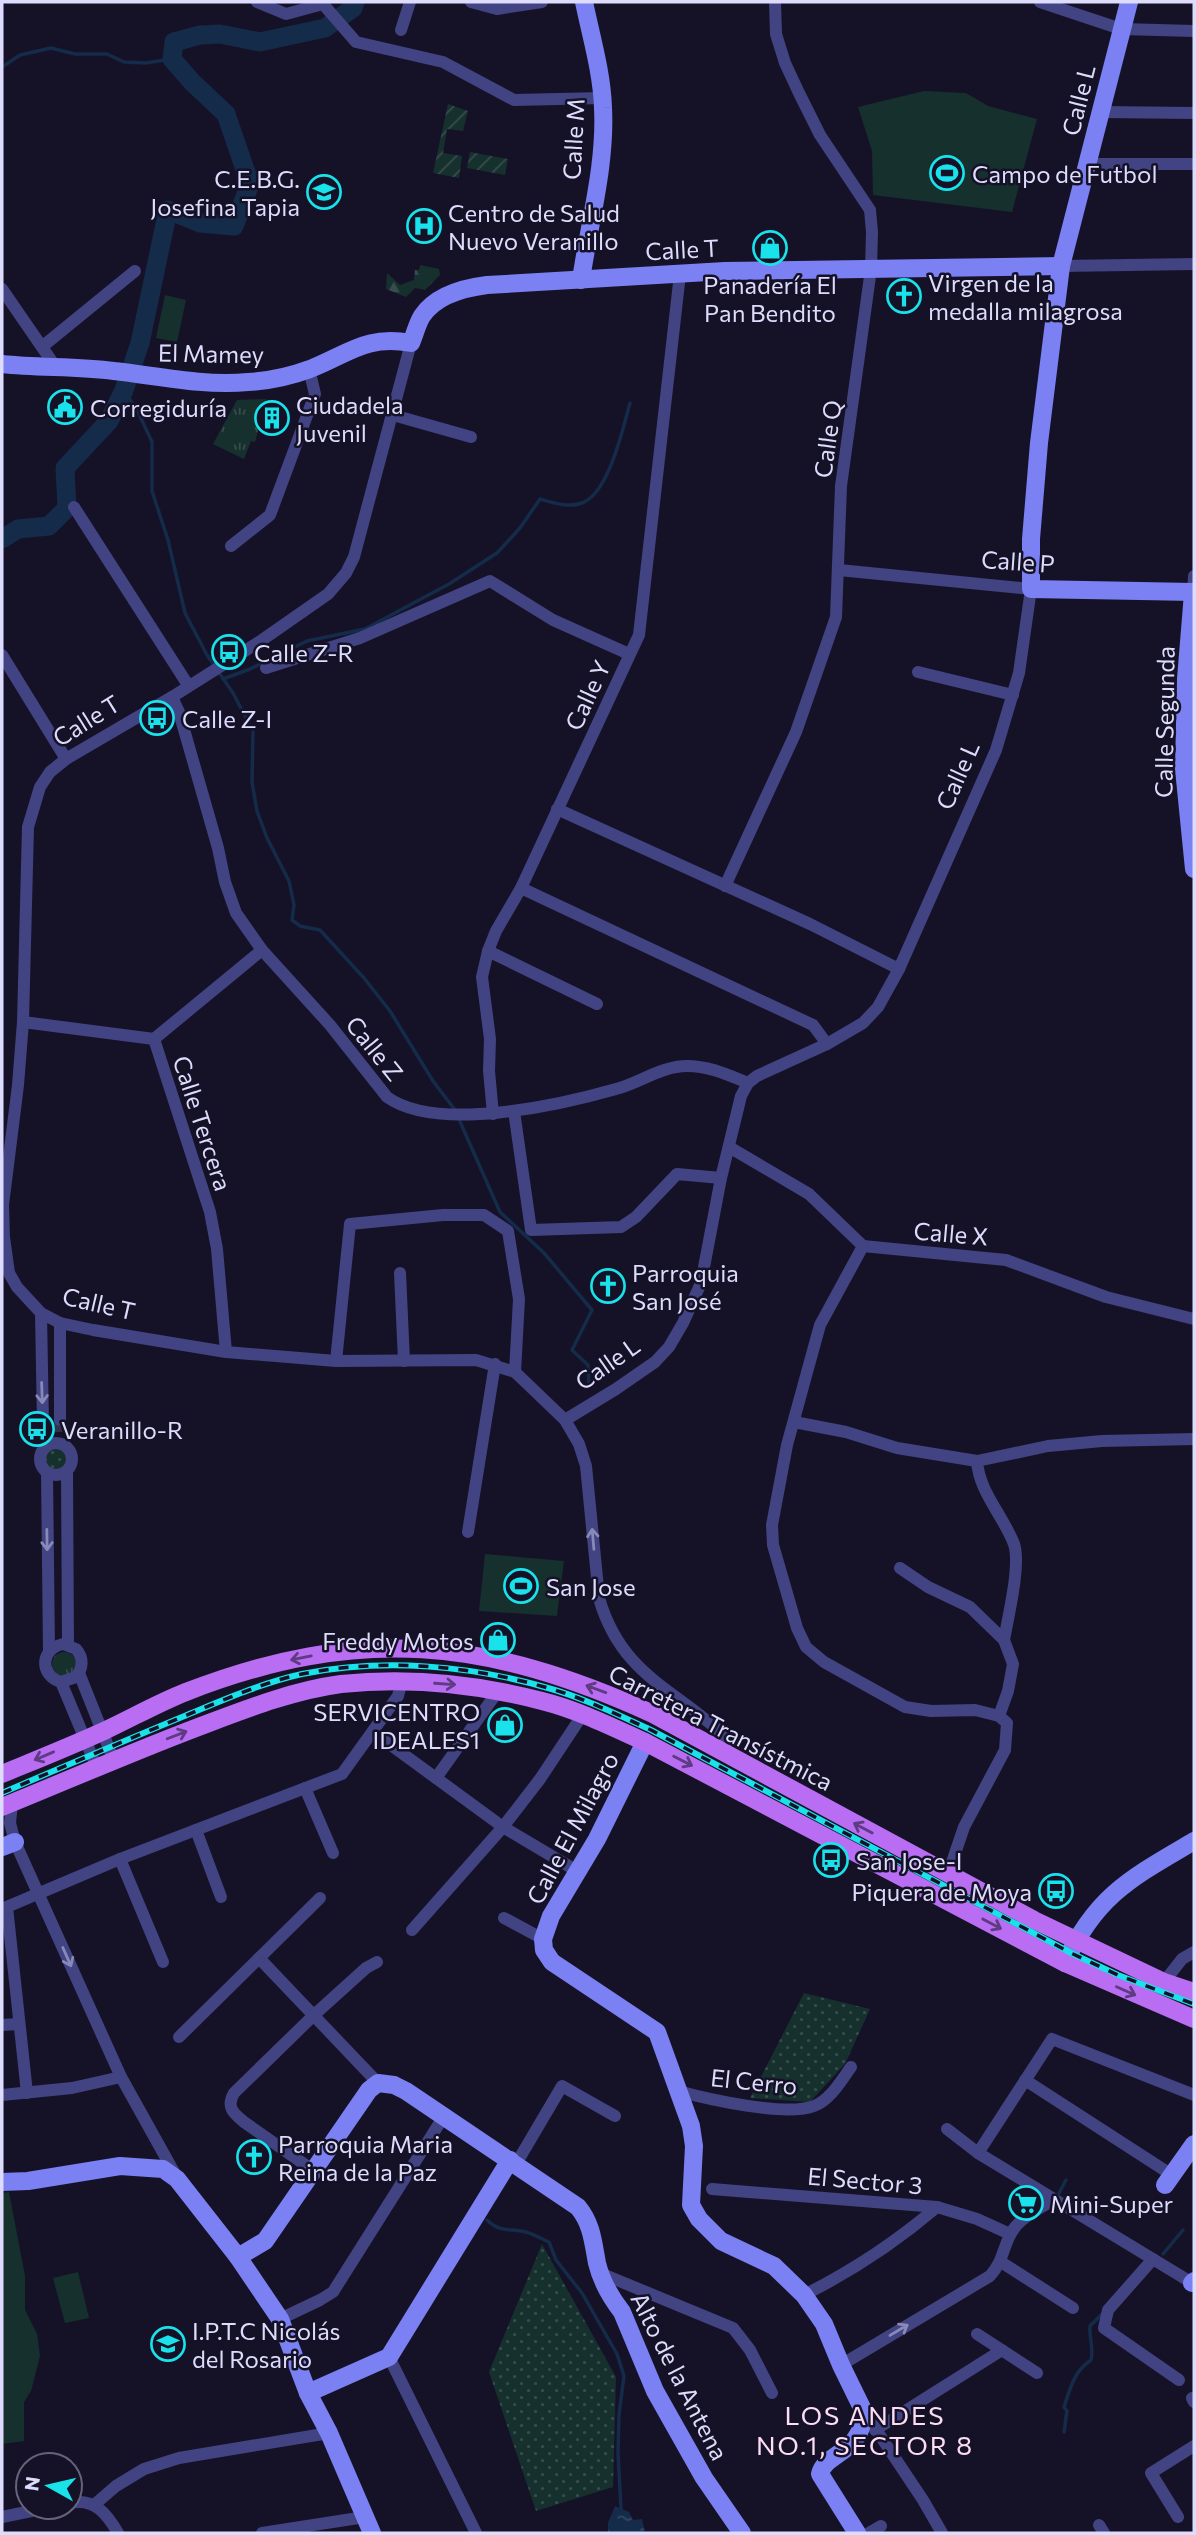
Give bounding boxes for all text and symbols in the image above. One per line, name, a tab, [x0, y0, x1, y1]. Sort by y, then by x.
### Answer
street label: Calle L	[1055, 61, 1101, 139]
street label: Calle M	[556, 98, 590, 180]
sports icon: Campo de Futbol	[928, 154, 966, 192]
place label: Campo de Futbol	[972, 159, 1157, 188]
place label: C.E.B.G. Josefina Tapia	[150, 164, 300, 221]
school or university icon: C.E.B.G. Josefina Tapia	[305, 173, 343, 211]
place label: Centro de Salud Nuevo Veranillo	[448, 198, 620, 255]
hospital icon: Centro de Salud Nuevo Veranillo	[405, 207, 443, 245]
shop icon: Panadería El Pan Bendito	[751, 229, 789, 267]
street label: Calle T	[644, 233, 720, 265]
place label: Virgen de la medalla milagrosa	[928, 268, 1123, 325]
place label: Panadería El Pan Bendito	[703, 270, 837, 327]
church icon: Virgen de la medalla milagrosa	[885, 277, 923, 315]
street label: El Mamey	[158, 338, 264, 368]
public building icon: Corregiduría	[46, 388, 84, 426]
place label: Ciudadela Juvenil	[296, 390, 404, 447]
place label: Corregiduría	[90, 393, 227, 422]
street label: Calle Q	[807, 398, 847, 480]
building icon: Ciudadela Juvenil	[253, 399, 291, 437]
street label: Calle P	[980, 544, 1056, 578]
bus stop icon: Calle Z-R	[210, 633, 248, 671]
place label: Calle Z-R	[254, 638, 354, 667]
street label: Calle Segunda	[1148, 646, 1180, 798]
street label: Calle Y	[558, 655, 616, 735]
street label: Calle T	[47, 688, 125, 752]
bus stop icon: Calle Z-I	[138, 699, 176, 737]
place label: Calle Z-I	[182, 704, 272, 733]
street label: Calle L	[929, 736, 985, 814]
street label: Calle Z	[340, 1010, 410, 1086]
street label: Calle Tercera	[168, 1052, 238, 1194]
street label: Calle X	[913, 1215, 989, 1251]
place label: Parroquia San José	[632, 1258, 739, 1315]
church icon: Parroquia San José	[589, 1267, 627, 1305]
street label: Calle T	[60, 1281, 138, 1325]
street label: Calle L	[569, 1330, 645, 1396]
one-way arrow	[35, 1381, 48, 1404]
bus stop icon: Veranillo-R	[18, 1410, 56, 1448]
place label: Veranillo-R	[61, 1415, 183, 1444]
one-way arrow	[41, 1529, 54, 1552]
one-way arrow	[586, 1529, 599, 1551]
sports icon: San Jose	[502, 1567, 540, 1605]
place label: San Jose	[546, 1572, 636, 1601]
shop icon: Freddy Motos	[479, 1621, 517, 1659]
place label: Freddy Motos	[322, 1626, 474, 1655]
one-way arrow	[290, 1652, 313, 1665]
street label: Carretera Transístmica	[604, 1658, 838, 1796]
one-way arrow	[433, 1678, 456, 1691]
one-way arrow	[586, 1682, 608, 1695]
place label: SERVICENTRO IDEALES1	[313, 1697, 480, 1754]
shop icon: SERVICENTRO IDEALES1	[486, 1706, 524, 1744]
one-way arrow	[165, 1728, 187, 1740]
street label: Calle El Milagro	[520, 1747, 624, 1909]
one-way arrow	[34, 1751, 55, 1764]
one-way arrow	[672, 1754, 692, 1768]
one-way arrow	[853, 1821, 874, 1834]
bus stop icon: San Jose-I	[812, 1841, 850, 1879]
place label: San Jose-I	[856, 1846, 963, 1875]
bus stop icon: Piquera de Moya	[1037, 1872, 1075, 1910]
place label: Piquera de Moya	[852, 1877, 1032, 1906]
one-way arrow	[982, 1917, 1002, 1931]
one-way arrow	[61, 1946, 74, 1967]
one-way arrow	[1115, 1986, 1137, 1999]
street label: El Cerro	[709, 2062, 799, 2100]
place label: Parroquia Maria Reina de la Paz	[278, 2129, 453, 2186]
church icon: Parroquia Maria Reina de la Paz	[235, 2138, 273, 2176]
street label: El Sector 3	[806, 2161, 924, 2199]
supermarket icon: Mini-Super	[1007, 2184, 1045, 2222]
place label: Mini-Super	[1050, 2189, 1174, 2218]
street label: Alto de la Antena	[625, 2287, 735, 2465]
place label: I.P.T.C Nicolás del Rosario	[192, 2316, 341, 2373]
one-way arrow	[889, 2322, 909, 2336]
school or university icon: I.P.T.C Nicolás del Rosario	[149, 2325, 187, 2363]
district label: LOS ANDES NO.1, SECTOR 8	[756, 2399, 974, 2460]
north arrow	[14, 2451, 84, 2521]
text: N	[19, 2475, 44, 2492]

